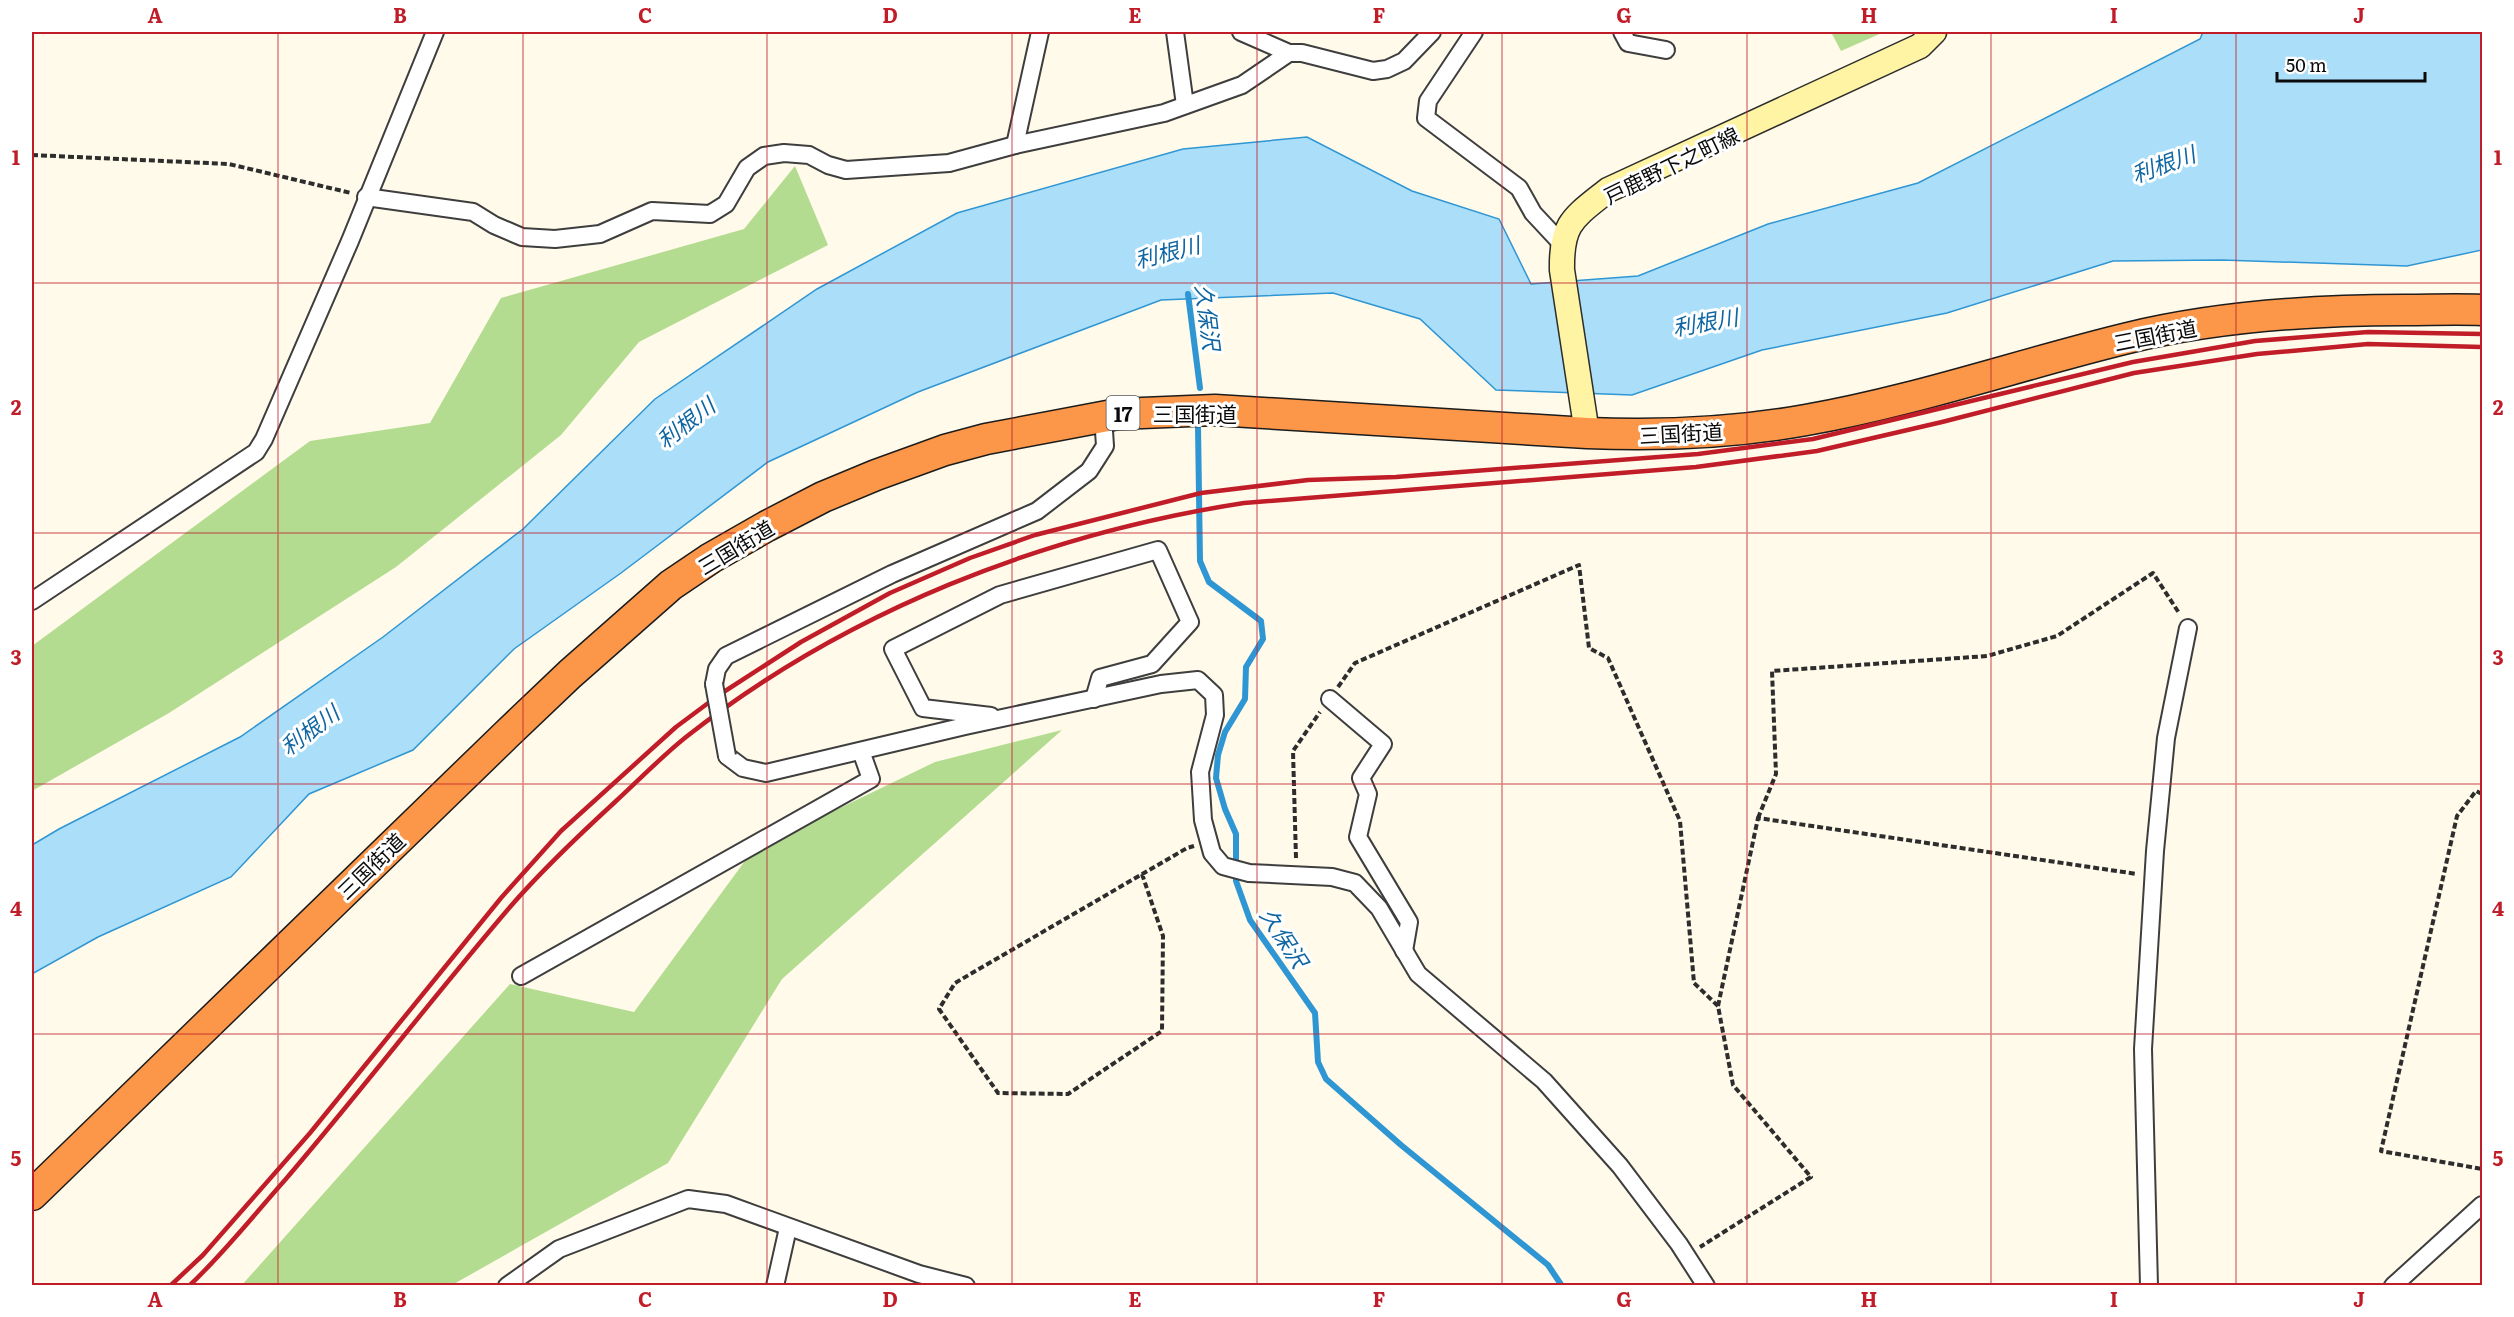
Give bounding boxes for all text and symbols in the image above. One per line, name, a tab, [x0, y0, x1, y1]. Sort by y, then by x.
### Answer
text: A	[147, 0, 163, 29]
text: B	[393, 0, 407, 29]
text: C	[638, 0, 652, 29]
text: D	[882, 0, 898, 29]
text: E	[1128, 0, 1142, 29]
text: F	[1373, 0, 1386, 29]
text: G	[1616, 0, 1632, 29]
text: H	[1861, 0, 1877, 29]
text: I	[2110, 0, 2118, 29]
text: J	[2353, 0, 2365, 29]
scale bar	[2277, 45, 2426, 83]
text: 50 m	[2286, 51, 2327, 78]
street label: 戸鹿野下之町線	[1598, 118, 1744, 210]
water label: 利根川	[2126, 136, 2202, 190]
text: 1	[12, 141, 20, 171]
text: 1	[2494, 141, 2502, 171]
water label: 利根川	[1131, 227, 1205, 275]
water label: 久保沢	[1189, 282, 1230, 355]
water label: 利根川	[1670, 299, 1742, 343]
street label: 三国街道	[2111, 311, 2199, 357]
water label: 利根川	[649, 387, 723, 455]
text: 2	[11, 391, 22, 421]
text: 2	[2493, 391, 2504, 421]
road number: 17	[1106, 396, 1140, 430]
street label: 三国街道	[1153, 397, 1237, 428]
street label: 三国街道	[1638, 414, 1724, 450]
street label: 三国街道	[691, 511, 779, 581]
text: 3	[10, 641, 22, 671]
text: 3	[2492, 641, 2504, 671]
water label: 利根川	[273, 695, 347, 762]
street label: 三国街道	[329, 825, 411, 905]
text: 4	[10, 892, 22, 922]
text: 4	[2492, 892, 2504, 922]
water label: 久保沢	[1253, 900, 1318, 976]
text: 5	[11, 1142, 22, 1172]
text: 5	[2493, 1142, 2504, 1172]
text: A	[147, 1283, 163, 1313]
text: B	[393, 1283, 407, 1313]
text: C	[638, 1283, 652, 1313]
text: D	[882, 1283, 898, 1313]
text: E	[1128, 1283, 1142, 1313]
text: F	[1373, 1283, 1386, 1313]
text: G	[1616, 1283, 1632, 1313]
text: H	[1861, 1283, 1877, 1313]
text: I	[2110, 1283, 2118, 1313]
text: J	[2353, 1283, 2365, 1313]

